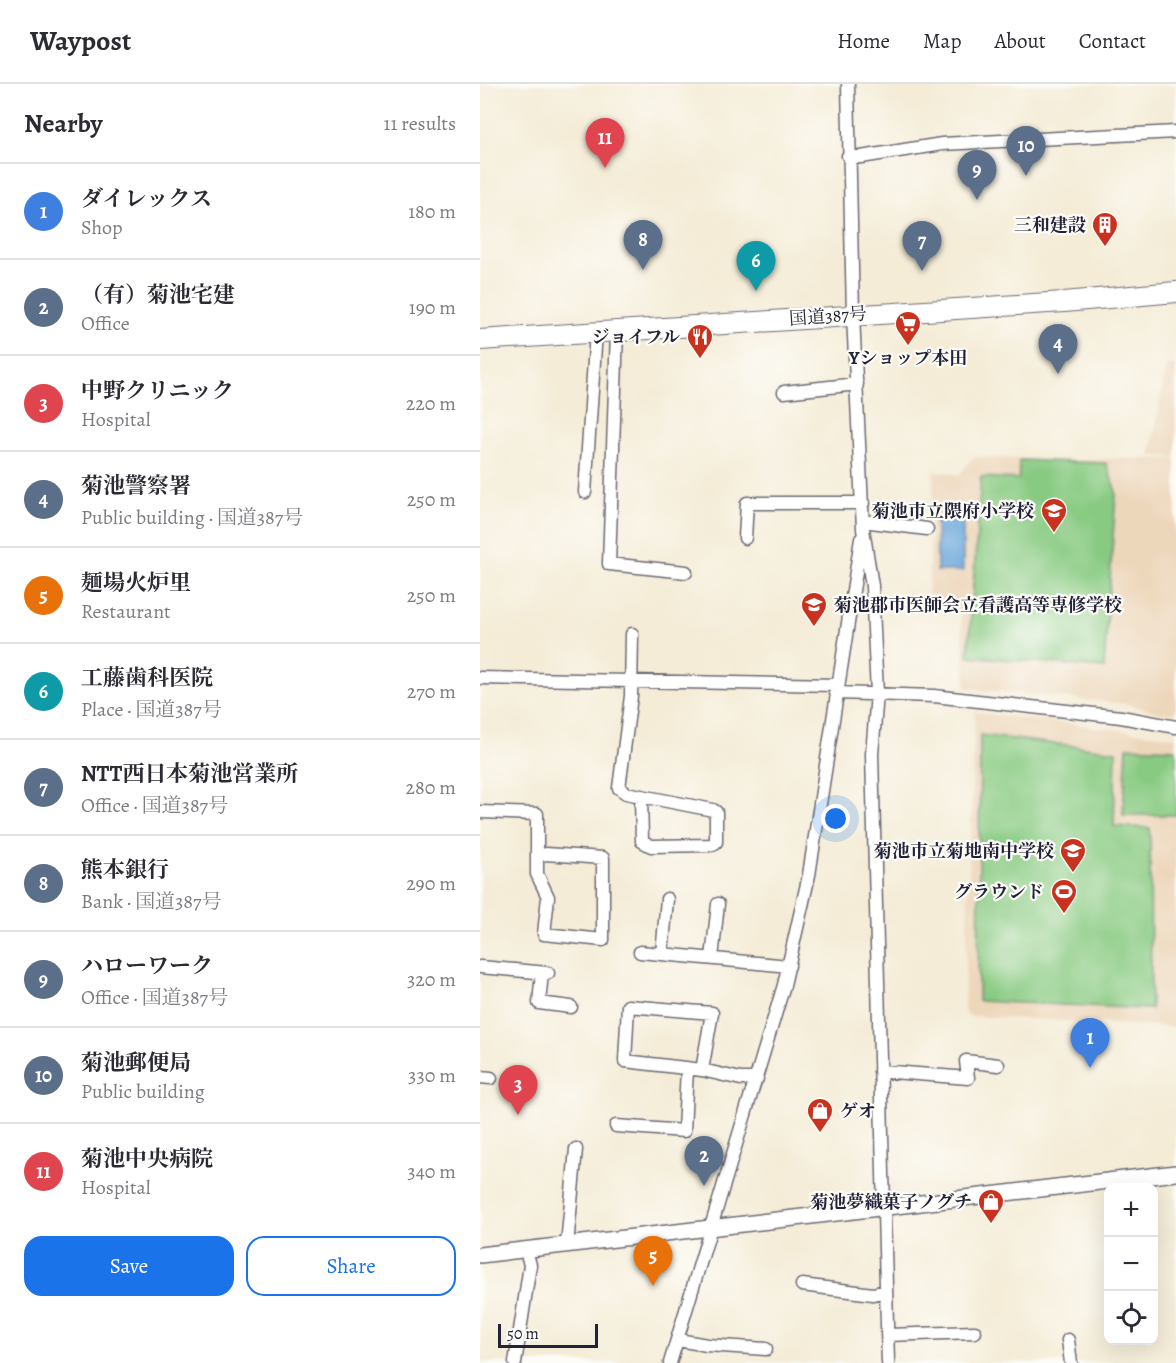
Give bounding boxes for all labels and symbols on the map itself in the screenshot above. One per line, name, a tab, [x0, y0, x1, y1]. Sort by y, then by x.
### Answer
pin: 11	[586, 118, 624, 168]
pin: 10	[1006, 126, 1046, 176]
pin: 9	[958, 150, 996, 200]
building icon: 三和建設	[1090, 210, 1120, 248]
place label: 三和建設	[1014, 213, 1086, 237]
pin: 8	[624, 220, 662, 270]
pin: 7	[902, 222, 942, 271]
pin: 6	[736, 242, 776, 291]
street label: 国道387号	[788, 301, 868, 331]
supermarket icon: Yショップ本田	[893, 309, 923, 347]
restaurant icon: ジョイフル	[685, 322, 715, 360]
pin: 4	[1038, 324, 1078, 374]
place label: ジョイフル	[592, 325, 680, 349]
place label: Yショップ本田	[848, 346, 967, 370]
school or university icon: 菊池市立隈府小学校	[1039, 496, 1069, 534]
place label: 菊池市立隈府小学校	[872, 499, 1034, 523]
school or university icon: 菊池郡市医師会立看護高等専修学校	[799, 590, 829, 628]
place label: 菊池郡市医師会立看護高等専修学校	[834, 593, 1122, 617]
your location	[821, 804, 850, 833]
school or university icon: 菊池市立菊地南中学校	[1058, 836, 1088, 874]
place label: 菊池市立菊地南中学校	[874, 839, 1054, 863]
sports icon: グラウンド	[1049, 877, 1079, 915]
place label: グラウンド	[954, 880, 1044, 904]
pin: 1	[1070, 1018, 1110, 1068]
pin: 3	[498, 1066, 537, 1115]
shop icon: ゲオ	[805, 1096, 835, 1134]
place label: ゲオ	[840, 1099, 876, 1123]
pin: 2	[684, 1136, 724, 1186]
shop icon: 菊池夢織菓子ノグチ	[976, 1187, 1006, 1225]
place label: 菊池夢織菓子ノグチ	[811, 1190, 972, 1214]
pin: 5	[634, 1236, 672, 1286]
scale bar	[498, 1321, 598, 1348]

